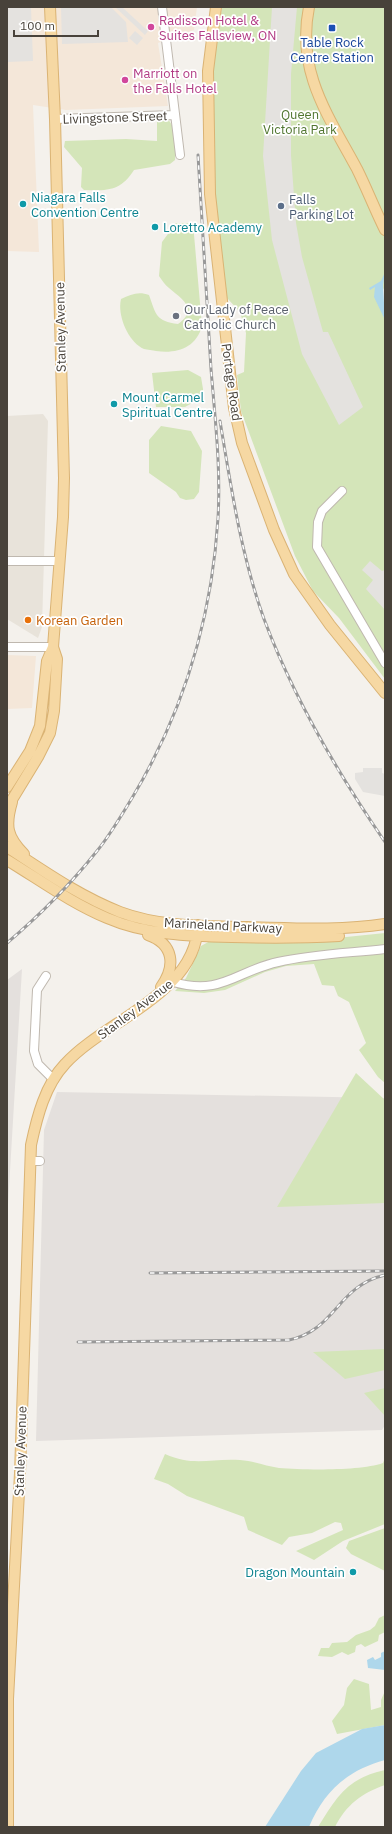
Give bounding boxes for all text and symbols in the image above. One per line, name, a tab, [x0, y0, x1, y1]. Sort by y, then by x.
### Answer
scale bar	[14, 12, 98, 38]
place label: Radisson Hotel & Suites Fallsview, ON	[159, 12, 276, 44]
text: 100 m	[20, 18, 55, 33]
marker: Radisson Hotel & Suites Fallsview, ON	[146, 22, 156, 32]
marker: Table Rock Centre Station	[327, 23, 337, 33]
place label: Table Rock Centre Station	[290, 34, 374, 66]
place label: Marriott on the Falls Hotel	[133, 65, 217, 97]
marker: Marriott on the Falls Hotel	[120, 75, 130, 85]
park label: Queen Victoria Park	[263, 106, 337, 138]
street label: Livingstone Street	[62, 107, 168, 128]
place label: Niagara Falls Convention Centre	[31, 189, 139, 221]
place label: Falls Parking Lot	[289, 191, 354, 223]
marker: Niagara Falls Convention Centre	[18, 199, 28, 209]
marker: Falls Parking Lot	[276, 201, 286, 211]
place label: Loretto Academy	[163, 219, 263, 236]
marker: Loretto Academy	[150, 222, 160, 232]
street label: Stanley Avenue	[51, 282, 70, 372]
place label: Our Lady of Peace Catholic Church	[184, 301, 289, 333]
marker: Our Lady of Peace Catholic Church	[171, 311, 181, 321]
street label: Portage Road	[218, 342, 245, 422]
place label: Mount Carmel Spiritual Centre	[122, 389, 213, 421]
marker: Mount Carmel Spiritual Centre	[109, 399, 119, 409]
place label: Korean Garden	[36, 612, 123, 629]
marker: Korean Garden	[23, 615, 33, 625]
street label: Marineland Parkway	[164, 914, 283, 937]
street label: Stanley Avenue	[94, 976, 176, 1043]
street label: Stanley Avenue	[10, 1406, 31, 1496]
place label: Dragon Mountain	[245, 1564, 345, 1581]
marker: Dragon Mountain	[348, 1567, 358, 1577]

